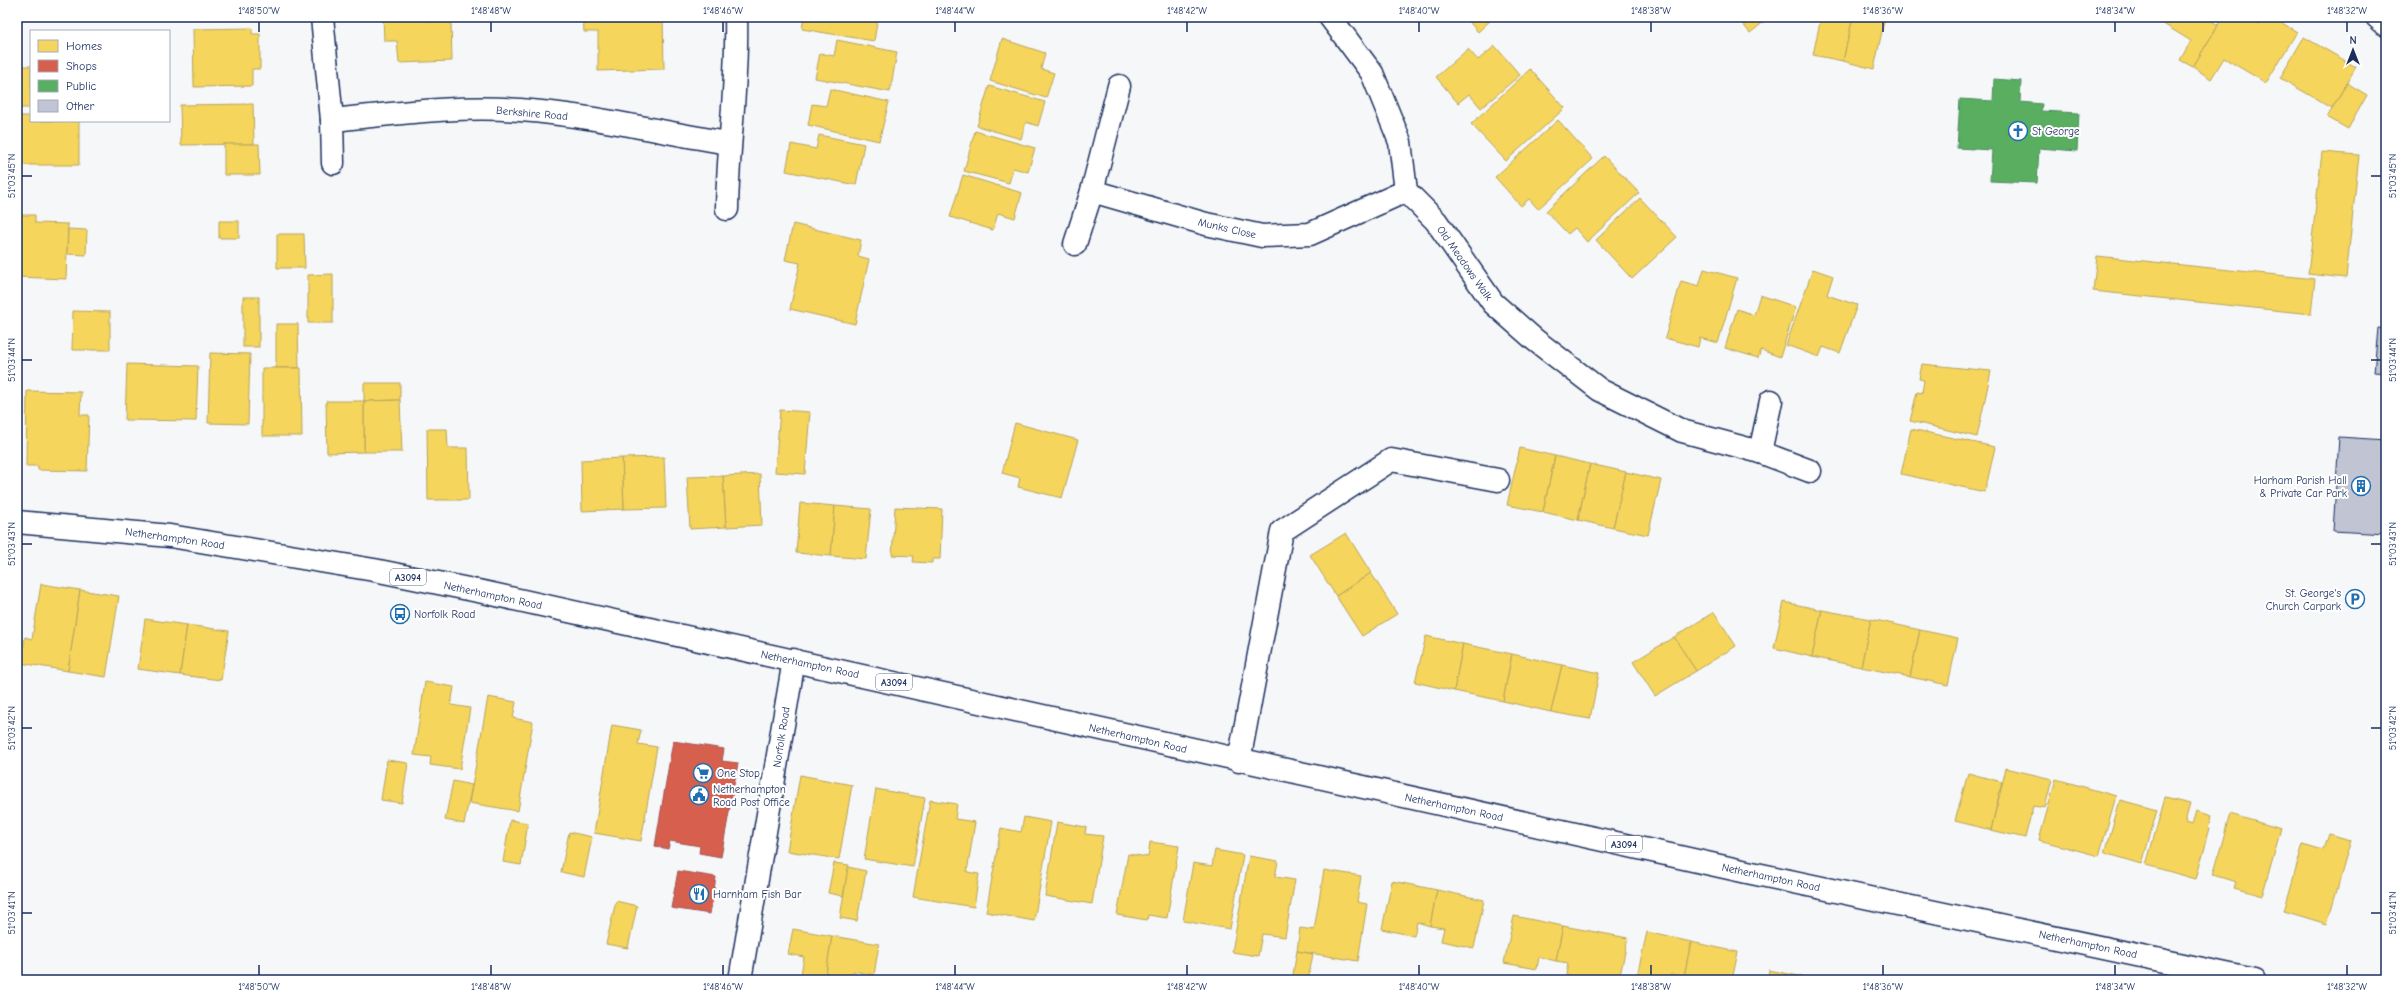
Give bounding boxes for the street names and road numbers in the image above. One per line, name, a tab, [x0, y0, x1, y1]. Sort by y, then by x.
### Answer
street label: Berkshire Road	[495, 104, 569, 123]
street label: Munks Close	[1196, 215, 1258, 242]
street label: Old Meadows Walk	[1434, 224, 1496, 304]
street label: Netherhampton Road	[124, 525, 226, 552]
road number: A3094	[390, 569, 426, 585]
street label: Netherhampton Road	[443, 579, 543, 612]
street label: Netherhampton Road	[760, 648, 860, 681]
road number: A3094	[876, 674, 912, 690]
street label: Norfolk Road	[770, 706, 793, 768]
street label: Netherhampton Road	[1088, 721, 1188, 756]
street label: Netherhampton Road	[1404, 791, 1504, 824]
road number: A3094	[1606, 836, 1642, 852]
street label: Netherhampton Road	[1721, 861, 1821, 894]
street label: Netherhampton Road	[2038, 928, 2138, 961]

